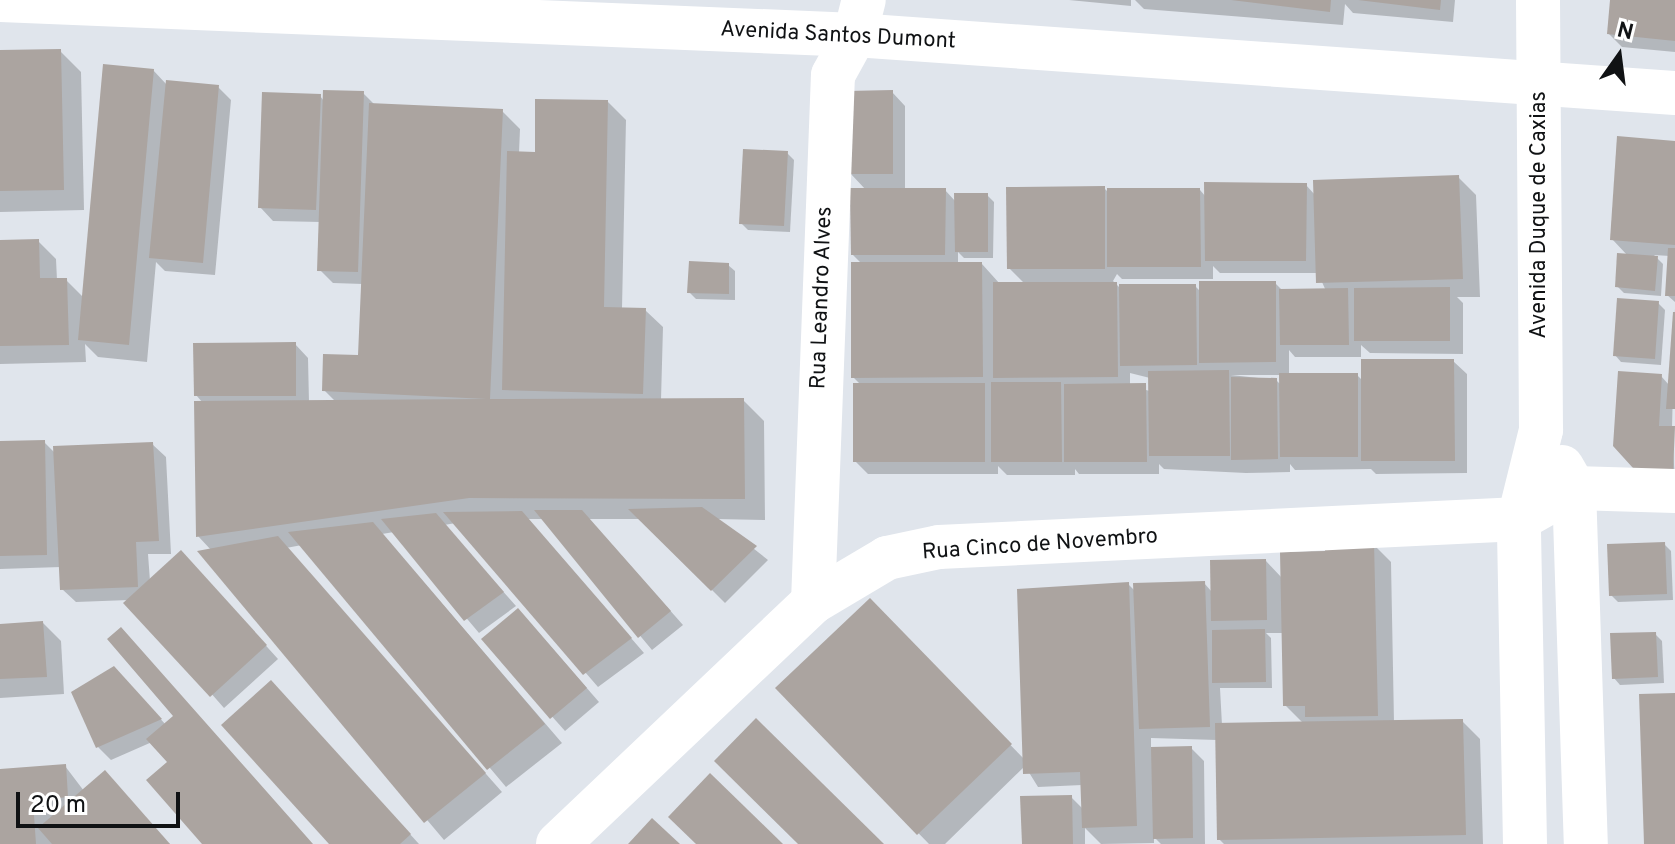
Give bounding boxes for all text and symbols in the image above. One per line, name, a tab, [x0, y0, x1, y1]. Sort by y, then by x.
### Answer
north arrow	[1579, 16, 1659, 96]
street label: Avenida Santos Dumont	[720, 17, 956, 55]
text: N	[1614, 17, 1636, 47]
street label: Avenida Duque de Caxias	[1527, 91, 1553, 339]
street label: Rua Leandro Alves	[806, 206, 838, 390]
street label: Rua Cinco de Novembro	[921, 524, 1159, 566]
scale bar	[20, 776, 184, 826]
text: 20 m	[30, 791, 86, 821]

